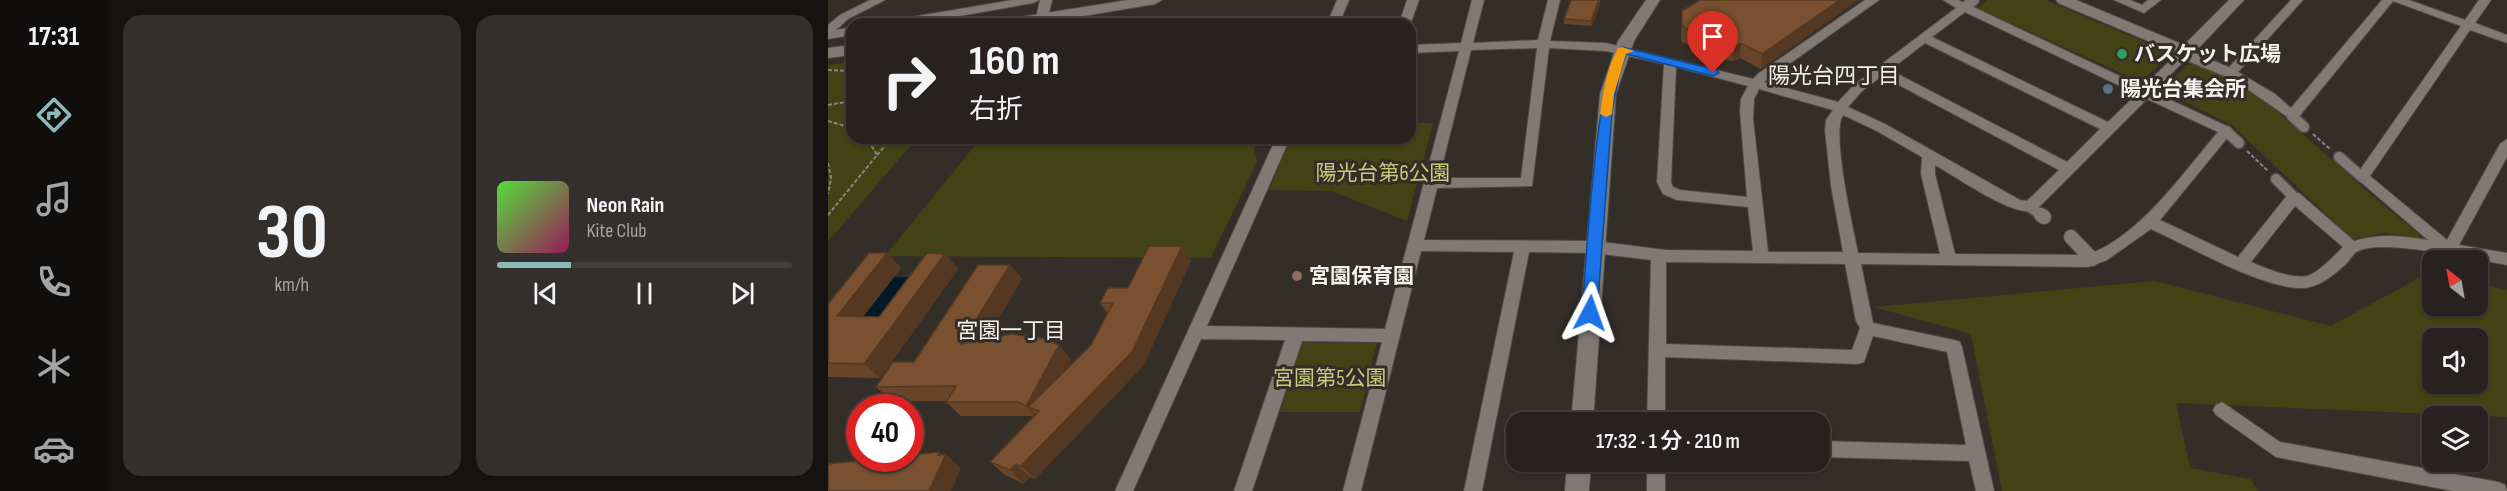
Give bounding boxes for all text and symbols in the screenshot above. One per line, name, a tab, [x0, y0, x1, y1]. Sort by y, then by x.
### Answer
pin	[1687, 11, 1738, 73]
icon: arrive	[1696, 20, 1729, 53]
text: 17:31	[29, 21, 79, 53]
text: 160 m	[969, 36, 1060, 87]
icon: right	[870, 42, 948, 120]
place label: バスケット広場	[2134, 42, 2281, 67]
marker: バスケット広場	[2115, 47, 2129, 61]
district label: 陽光台四丁目	[1768, 63, 1900, 90]
place label: 陽光台集会所	[2120, 77, 2246, 102]
marker: 陽光台集会所	[2101, 82, 2115, 96]
icon: directions	[33, 94, 75, 136]
text: 右折	[969, 94, 1023, 126]
park label: 陽光台第6公園	[1315, 161, 1451, 186]
icon: music	[33, 178, 75, 220]
text: 30	[256, 187, 328, 280]
text: Neon Rain	[587, 192, 664, 219]
text: Kite Club	[587, 219, 647, 243]
north arrow	[2422, 250, 2488, 316]
map controls	[2422, 250, 2488, 472]
icon: phone	[33, 261, 75, 303]
place label: 宮園保育園	[1309, 264, 1414, 289]
marker: 宮園保育園	[1290, 269, 1304, 283]
text: km/h	[274, 273, 309, 297]
icon: previous	[529, 277, 562, 310]
icon: pause	[628, 277, 661, 310]
icon: next	[726, 277, 759, 310]
position arrow	[1558, 281, 1622, 345]
district label: 宮園一丁目	[956, 318, 1066, 345]
button: sound	[2422, 328, 2488, 394]
icon: climate	[33, 345, 75, 387]
park label: 宮園第5公園	[1273, 366, 1387, 391]
speed limit sign: 40	[846, 394, 924, 472]
button: layers	[2422, 406, 2488, 472]
icon: car	[33, 428, 75, 470]
text: 17:32 · 1 分 · 210 m	[1596, 428, 1740, 455]

